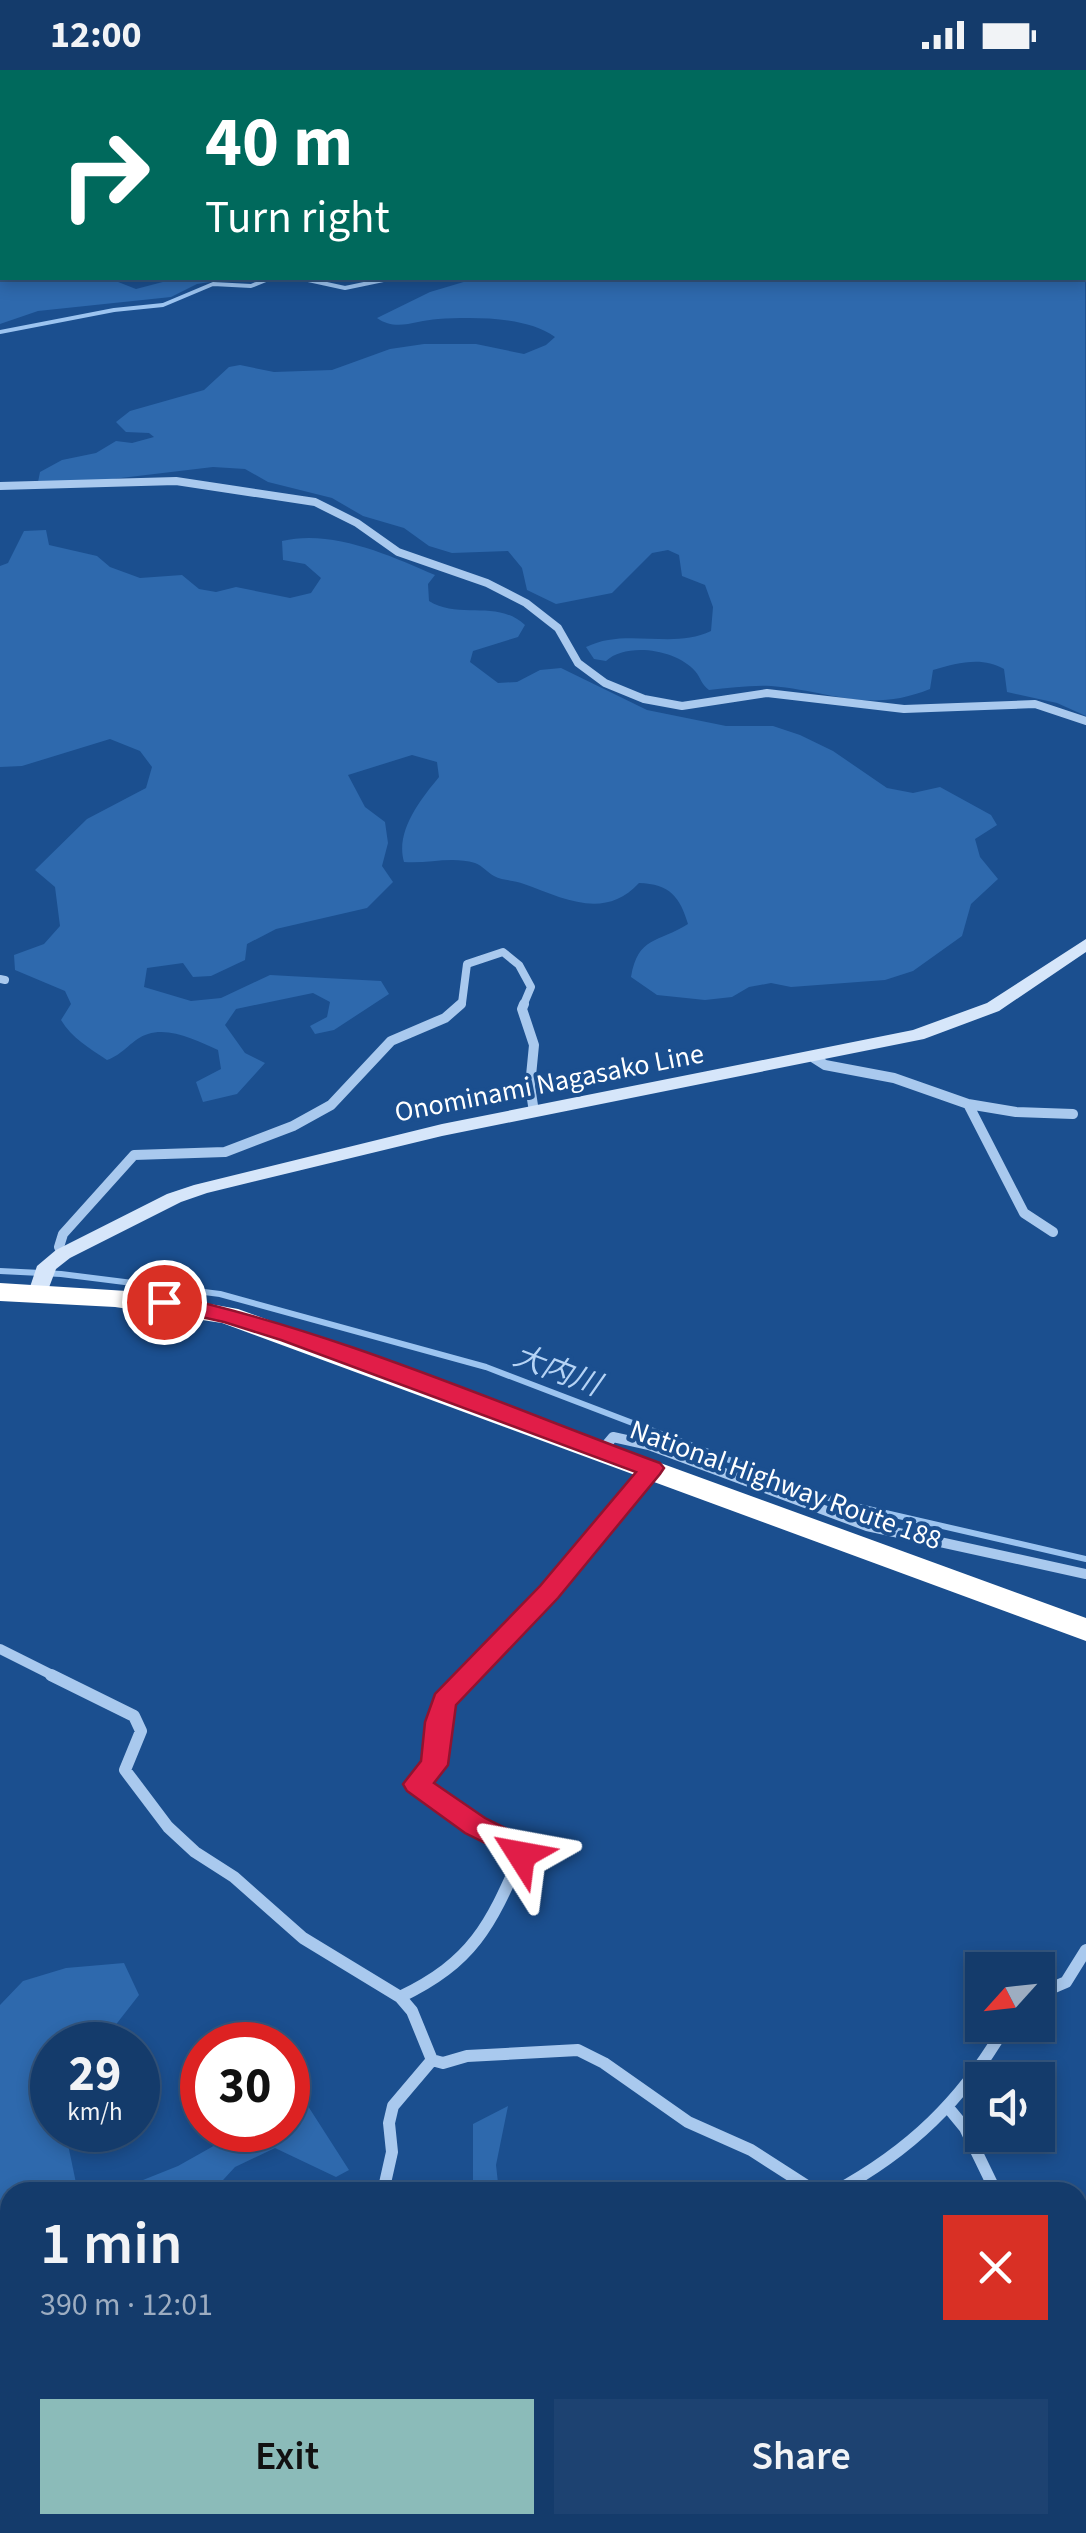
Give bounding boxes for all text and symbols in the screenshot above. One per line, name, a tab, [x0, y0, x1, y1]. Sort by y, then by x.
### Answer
text: 12:00	[50, 8, 142, 62]
text: 40 m	[205, 93, 353, 193]
icon: right	[40, 110, 170, 240]
text: Turn right	[205, 186, 390, 250]
street label: Onominami Nagasako Line	[391, 1033, 707, 1133]
pin	[122, 1260, 207, 1345]
icon: arrive	[137, 1275, 192, 1330]
water label: 大内川	[507, 1334, 609, 1408]
street label: National Highway Route 188	[624, 1410, 947, 1560]
position arrow	[469, 1803, 573, 1907]
north arrow	[965, 1952, 1055, 2042]
map controls	[965, 1952, 1055, 2152]
speed limit sign: 30	[180, 2022, 310, 2152]
text: 29	[69, 2039, 121, 2110]
button: sound	[965, 2062, 1055, 2152]
text: km/h	[67, 2094, 123, 2130]
text: 1 min	[40, 2202, 183, 2287]
button: close	[943, 2215, 1048, 2320]
text: 390 m · 12:01	[40, 2282, 213, 2328]
button: Exit	[40, 2399, 534, 2514]
button: Share	[554, 2399, 1048, 2514]

